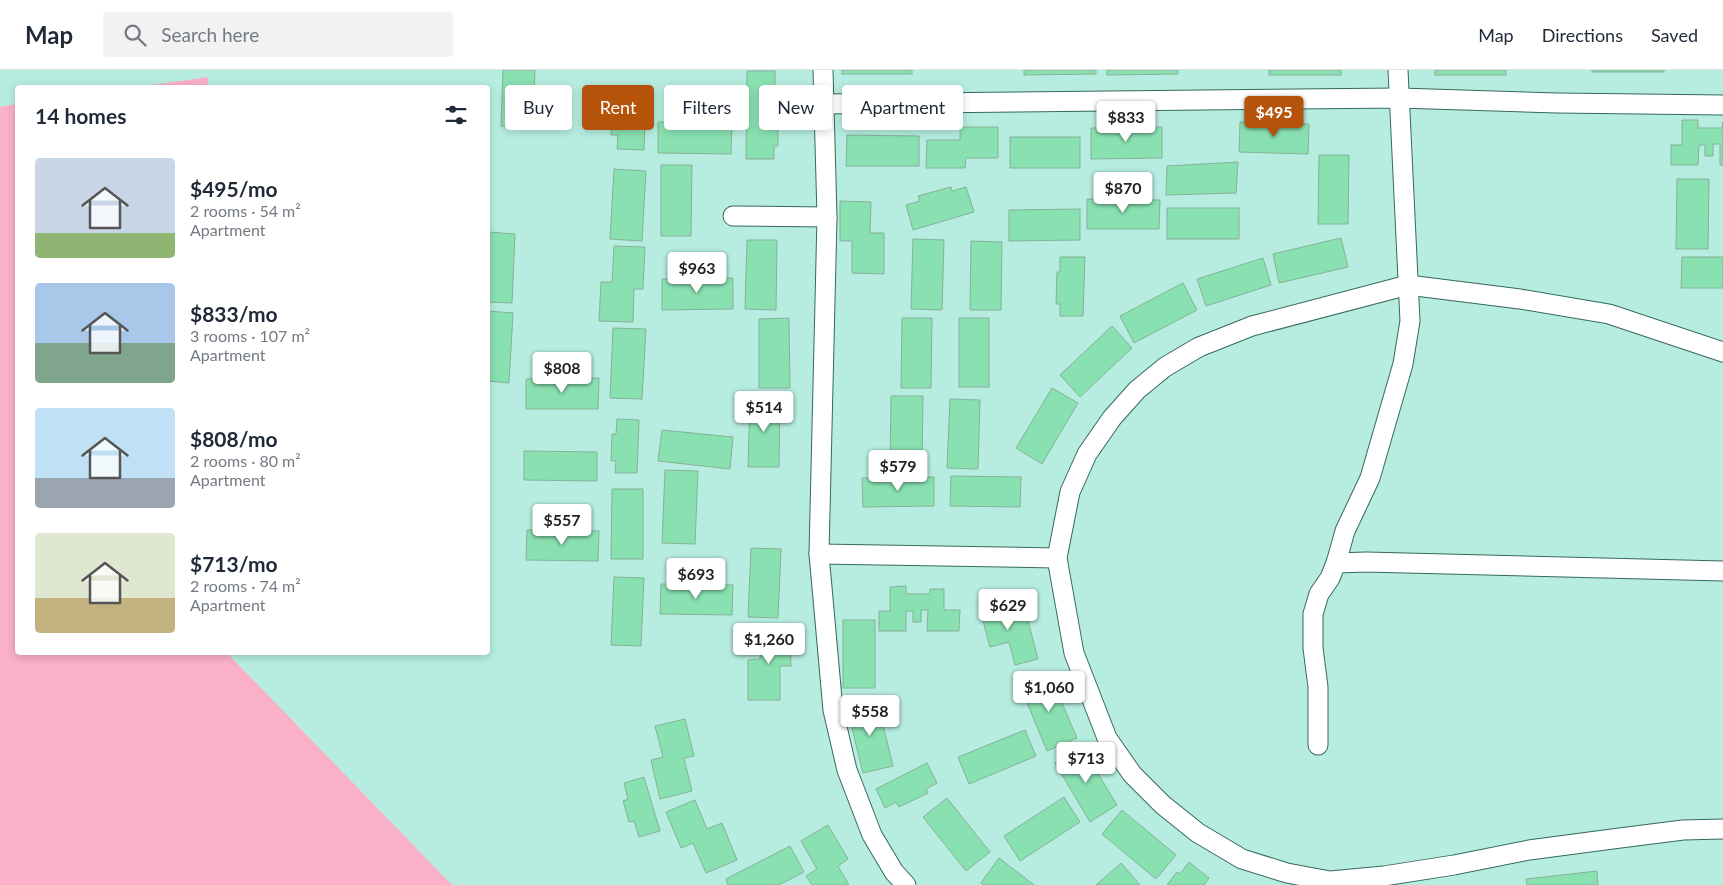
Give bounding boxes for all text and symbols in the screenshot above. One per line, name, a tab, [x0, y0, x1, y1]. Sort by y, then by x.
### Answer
search box	[103, 12, 453, 57]
text: Map	[25, 20, 73, 49]
icon: search	[121, 21, 149, 49]
text: Search here	[161, 23, 259, 46]
text: Map	[1478, 24, 1514, 46]
text: Directions	[1542, 24, 1623, 46]
text: Saved	[1651, 24, 1698, 46]
chip: Buy	[505, 85, 572, 130]
chip: Rent	[582, 85, 654, 130]
chip: Filters	[664, 85, 749, 130]
chip: New	[759, 85, 832, 130]
chip: Apartment	[842, 85, 963, 130]
pin: $495	[1244, 96, 1304, 138]
pin: $833	[1096, 100, 1156, 143]
icon: filters	[442, 101, 470, 129]
text: $495	[1255, 102, 1293, 121]
text: 14 homes	[35, 103, 126, 128]
text: $833	[1107, 107, 1145, 126]
pin: $870	[1093, 172, 1153, 214]
text: $495/mo	[190, 176, 278, 201]
icon: home	[75, 178, 135, 238]
text: $870	[1104, 178, 1142, 197]
text: 2 rooms · 54 m²	[190, 201, 301, 220]
text: Apartment	[190, 220, 265, 239]
pin: $963	[667, 252, 727, 294]
text: $963	[678, 258, 716, 277]
text: $833/mo	[190, 301, 278, 326]
icon: home	[75, 303, 135, 363]
text: 3 rooms · 107 m²	[190, 326, 310, 345]
text: Apartment	[190, 345, 265, 364]
pin: $808	[532, 352, 592, 394]
text: $808	[543, 358, 581, 377]
pin: $514	[734, 390, 794, 433]
text: $514	[745, 397, 783, 416]
text: $808/mo	[190, 426, 278, 451]
icon: home	[75, 428, 135, 488]
pin: $579	[868, 450, 928, 492]
text: 2 rooms · 80 m²	[190, 451, 301, 470]
text: $579	[879, 456, 917, 475]
text: Apartment	[190, 470, 265, 489]
pin: $557	[532, 504, 592, 546]
text: $557	[543, 510, 581, 529]
text: $713/mo	[190, 551, 278, 576]
icon: home	[75, 553, 135, 613]
pin: $693	[666, 558, 726, 600]
text: $693	[677, 564, 715, 583]
text: 2 rooms · 74 m²	[190, 576, 301, 595]
pin: $629	[978, 588, 1038, 631]
text: Apartment	[190, 595, 265, 614]
text: $629	[989, 595, 1027, 614]
pin: $1,260	[728, 622, 810, 665]
text: $1,260	[744, 629, 794, 648]
pin: $1,060	[1008, 670, 1090, 713]
text: $1,060	[1024, 677, 1074, 696]
pin: $558	[840, 694, 900, 737]
text: $558	[851, 701, 889, 720]
pin: $713	[1056, 742, 1116, 784]
text: $713	[1067, 748, 1105, 767]

